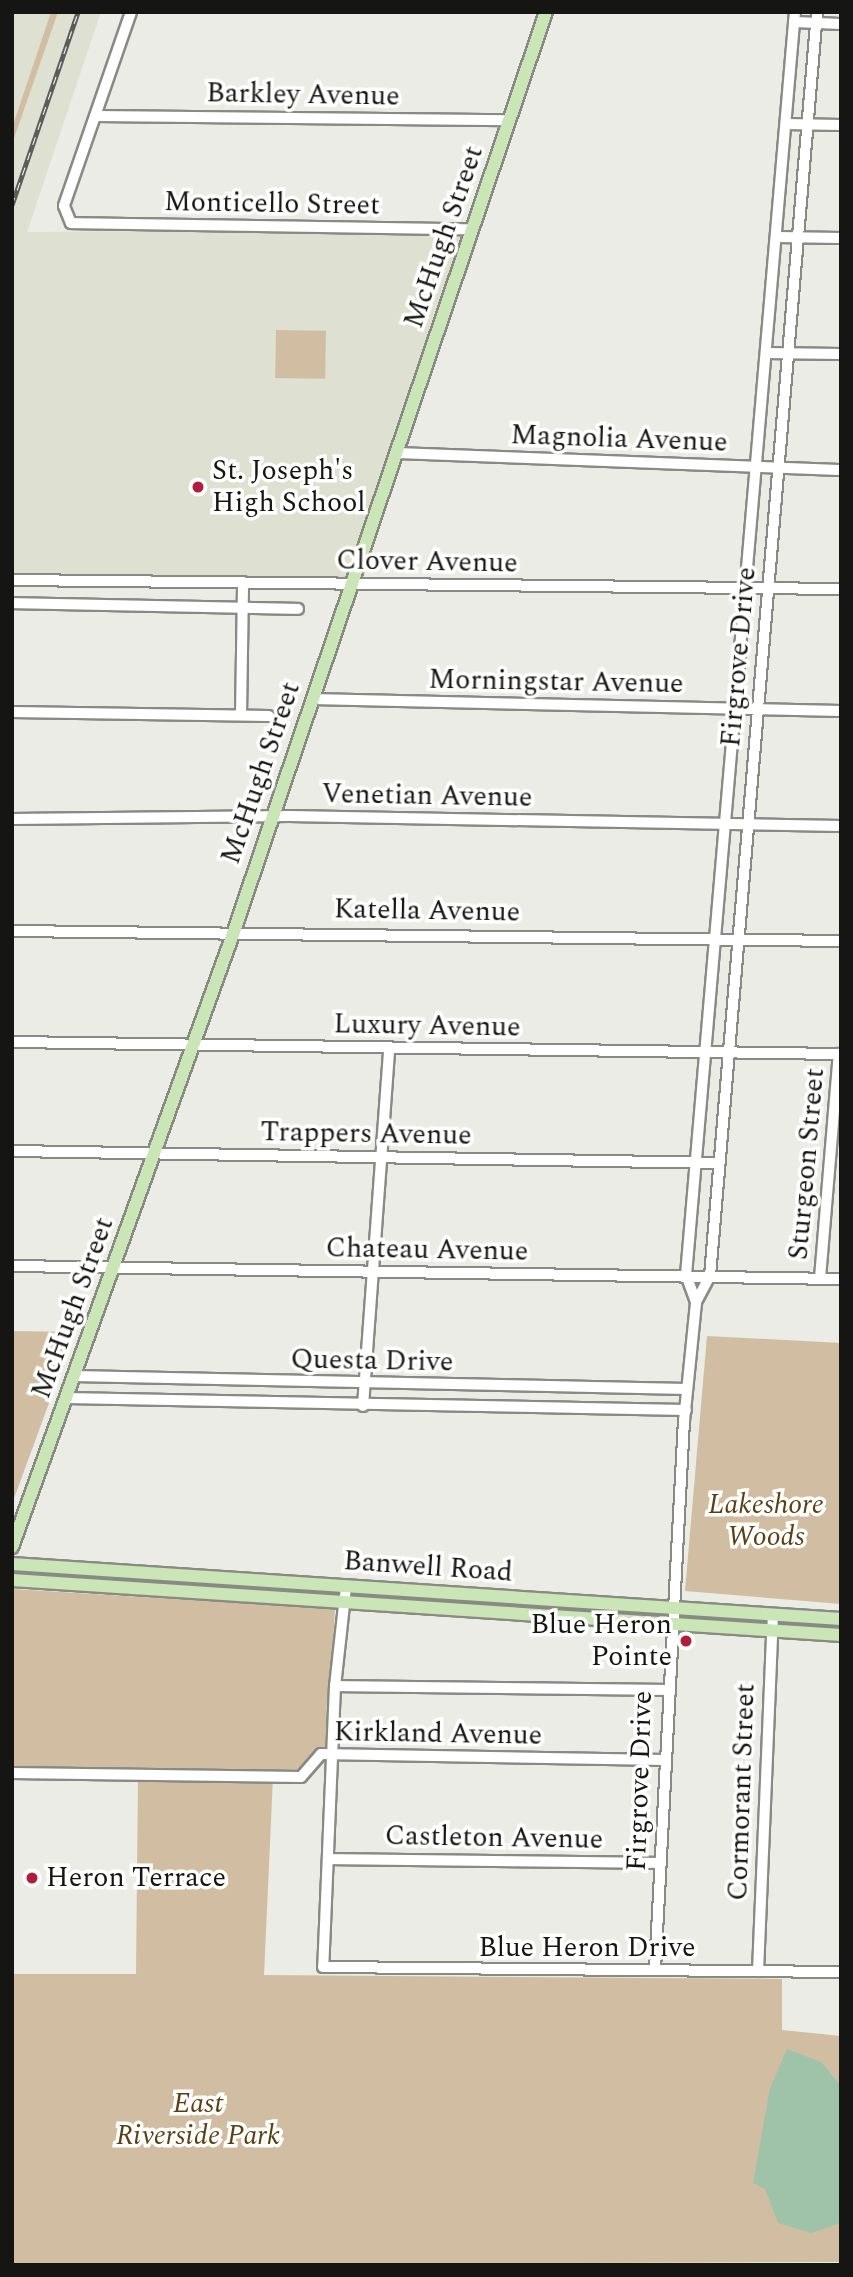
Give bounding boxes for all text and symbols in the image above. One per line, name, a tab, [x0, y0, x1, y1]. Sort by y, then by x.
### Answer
street label: Barkley Avenue	[206, 77, 400, 113]
street label: McHugh Street	[397, 142, 491, 332]
street label: Monticello Street	[164, 185, 380, 223]
street label: Magnolia Avenue	[510, 418, 728, 460]
place label: St. Joseph's High School	[212, 454, 365, 520]
marker: St. Joseph's High School	[190, 479, 206, 495]
street label: Clover Avenue	[336, 544, 518, 580]
street label: Firgrove Drive	[714, 566, 764, 748]
street label: Morningstar Avenue	[428, 663, 684, 701]
street label: McHugh Street	[214, 678, 308, 868]
street label: Venetian Avenue	[321, 777, 533, 815]
street label: Katella Avenue	[334, 893, 520, 929]
street label: Luxury Avenue	[333, 1008, 521, 1044]
street label: Sturgeon Street	[782, 1067, 832, 1261]
street label: Trappers Avenue	[260, 1115, 472, 1153]
street label: McHugh Street	[25, 1213, 121, 1403]
street label: Chateau Avenue	[325, 1231, 529, 1269]
street label: Questa Drive	[290, 1343, 454, 1379]
park label: Lakeshore Woods	[708, 1488, 824, 1554]
street label: Banwell Road	[342, 1544, 514, 1590]
place label: Blue Heron Pointe	[531, 1608, 672, 1674]
marker: Blue Heron Pointe	[678, 1633, 694, 1649]
street label: Cormorant Street	[721, 1683, 763, 1901]
street label: Firgrove Drive	[620, 1690, 660, 1872]
street label: Kirkland Avenue	[334, 1715, 542, 1753]
street label: Castleton Avenue	[385, 1819, 603, 1857]
place label: Heron Terrace	[46, 1861, 226, 1895]
marker: Heron Terrace	[24, 1870, 40, 1886]
street label: Blue Heron Drive	[479, 1931, 695, 1965]
park label: East Riverside Park	[116, 2087, 280, 2153]

